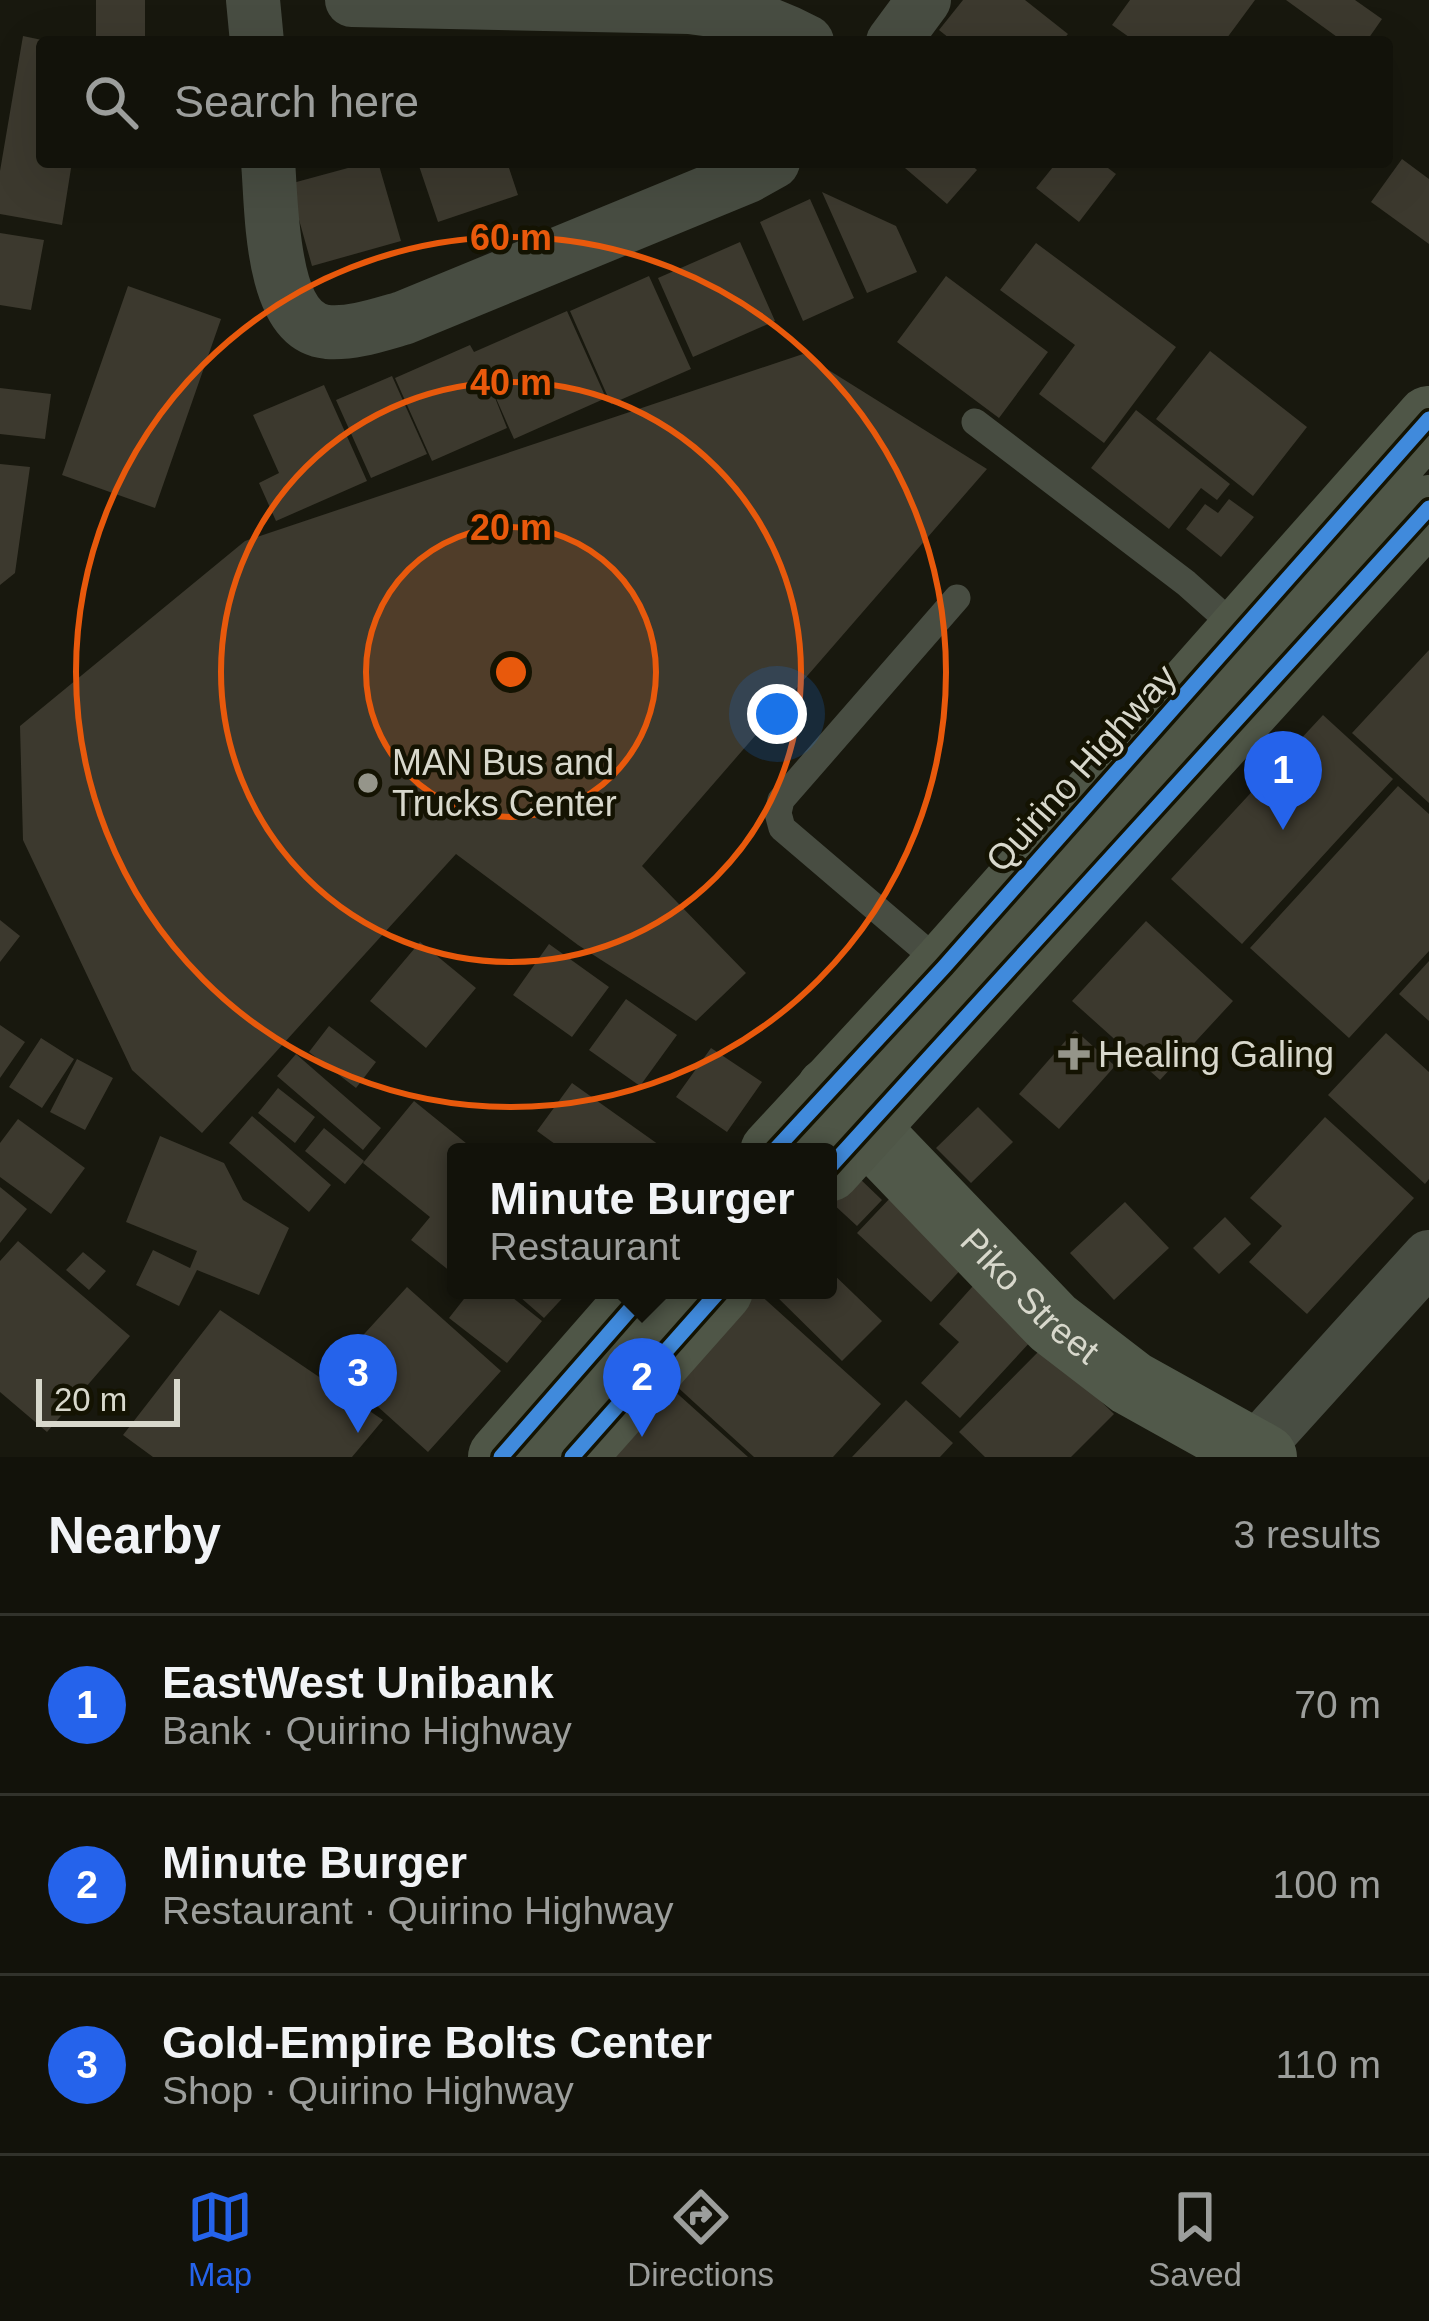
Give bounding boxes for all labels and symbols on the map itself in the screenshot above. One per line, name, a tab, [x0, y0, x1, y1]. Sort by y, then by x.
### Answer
text: 60 m	[470, 217, 552, 258]
text: 40 m	[470, 362, 552, 403]
text: 20 m	[470, 507, 552, 548]
centre of rings	[490, 651, 532, 693]
street label: Quirino Highway	[977, 656, 1185, 880]
your location	[747, 684, 807, 744]
pin: 1	[1244, 731, 1322, 830]
place label: MAN Bus and Trucks Center	[392, 742, 617, 824]
marker: MAN Bus and Trucks Center	[355, 770, 381, 796]
place label: Healing Galing	[1098, 1034, 1334, 1075]
marker: Healing Galing	[1061, 1041, 1087, 1067]
street label: Piko Street	[953, 1220, 1107, 1371]
pin: 3	[319, 1334, 397, 1433]
pin: 2	[603, 1338, 681, 1437]
scale bar	[36, 1373, 180, 1426]

